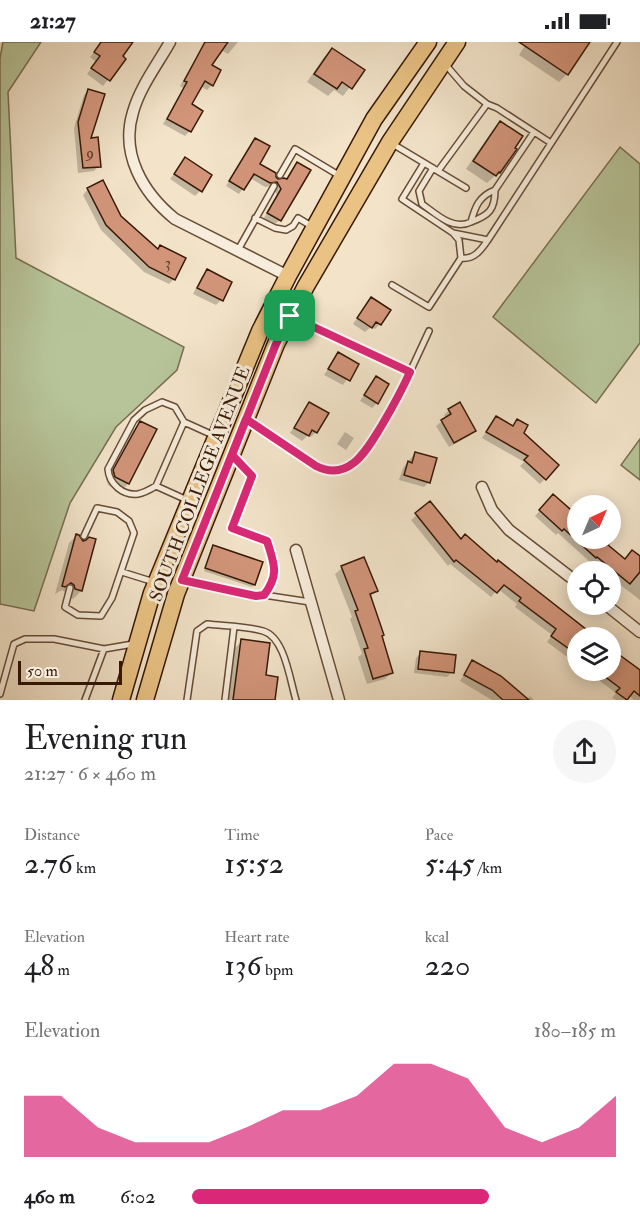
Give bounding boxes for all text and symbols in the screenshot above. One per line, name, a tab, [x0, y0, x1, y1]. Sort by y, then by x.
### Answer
text: 21:27	[30, 7, 76, 35]
house number: 9	[85, 144, 94, 163]
house number: 3	[165, 254, 171, 273]
pin	[264, 290, 315, 341]
icon: arrive	[273, 299, 306, 332]
street label: SOUTH COLLEGE AVENUE	[144, 363, 256, 605]
north arrow	[567, 495, 621, 549]
map controls	[567, 495, 621, 681]
button: locate	[567, 561, 621, 615]
button: layers	[567, 627, 621, 681]
scale bar	[18, 658, 122, 686]
text: 50 m	[27, 661, 58, 681]
text: Evening run	[24, 718, 187, 759]
button: share	[553, 720, 616, 783]
text: 21:27 · 6 × 460 m	[24, 761, 156, 786]
text: Distance	[24, 825, 80, 845]
text: Time	[224, 825, 259, 845]
text: Pace	[425, 825, 453, 845]
text: 2.76	[24, 845, 73, 882]
text: 15:52	[224, 845, 284, 882]
text: 5:45	[425, 845, 475, 882]
text: km	[73, 858, 96, 878]
text: /km	[475, 858, 502, 878]
text: Elevation	[24, 927, 85, 947]
text: Heart rate	[224, 927, 289, 947]
text: kcal	[425, 927, 449, 947]
text: 48	[24, 947, 54, 984]
text: 136	[224, 947, 262, 984]
text: 220	[425, 947, 470, 984]
text: m	[54, 960, 70, 980]
text: bpm	[262, 960, 293, 980]
text: Elevation	[24, 1018, 100, 1043]
text: 180–185 m	[534, 1018, 616, 1043]
text: 460 m	[24, 1184, 75, 1209]
text: 6:02	[120, 1184, 155, 1209]

